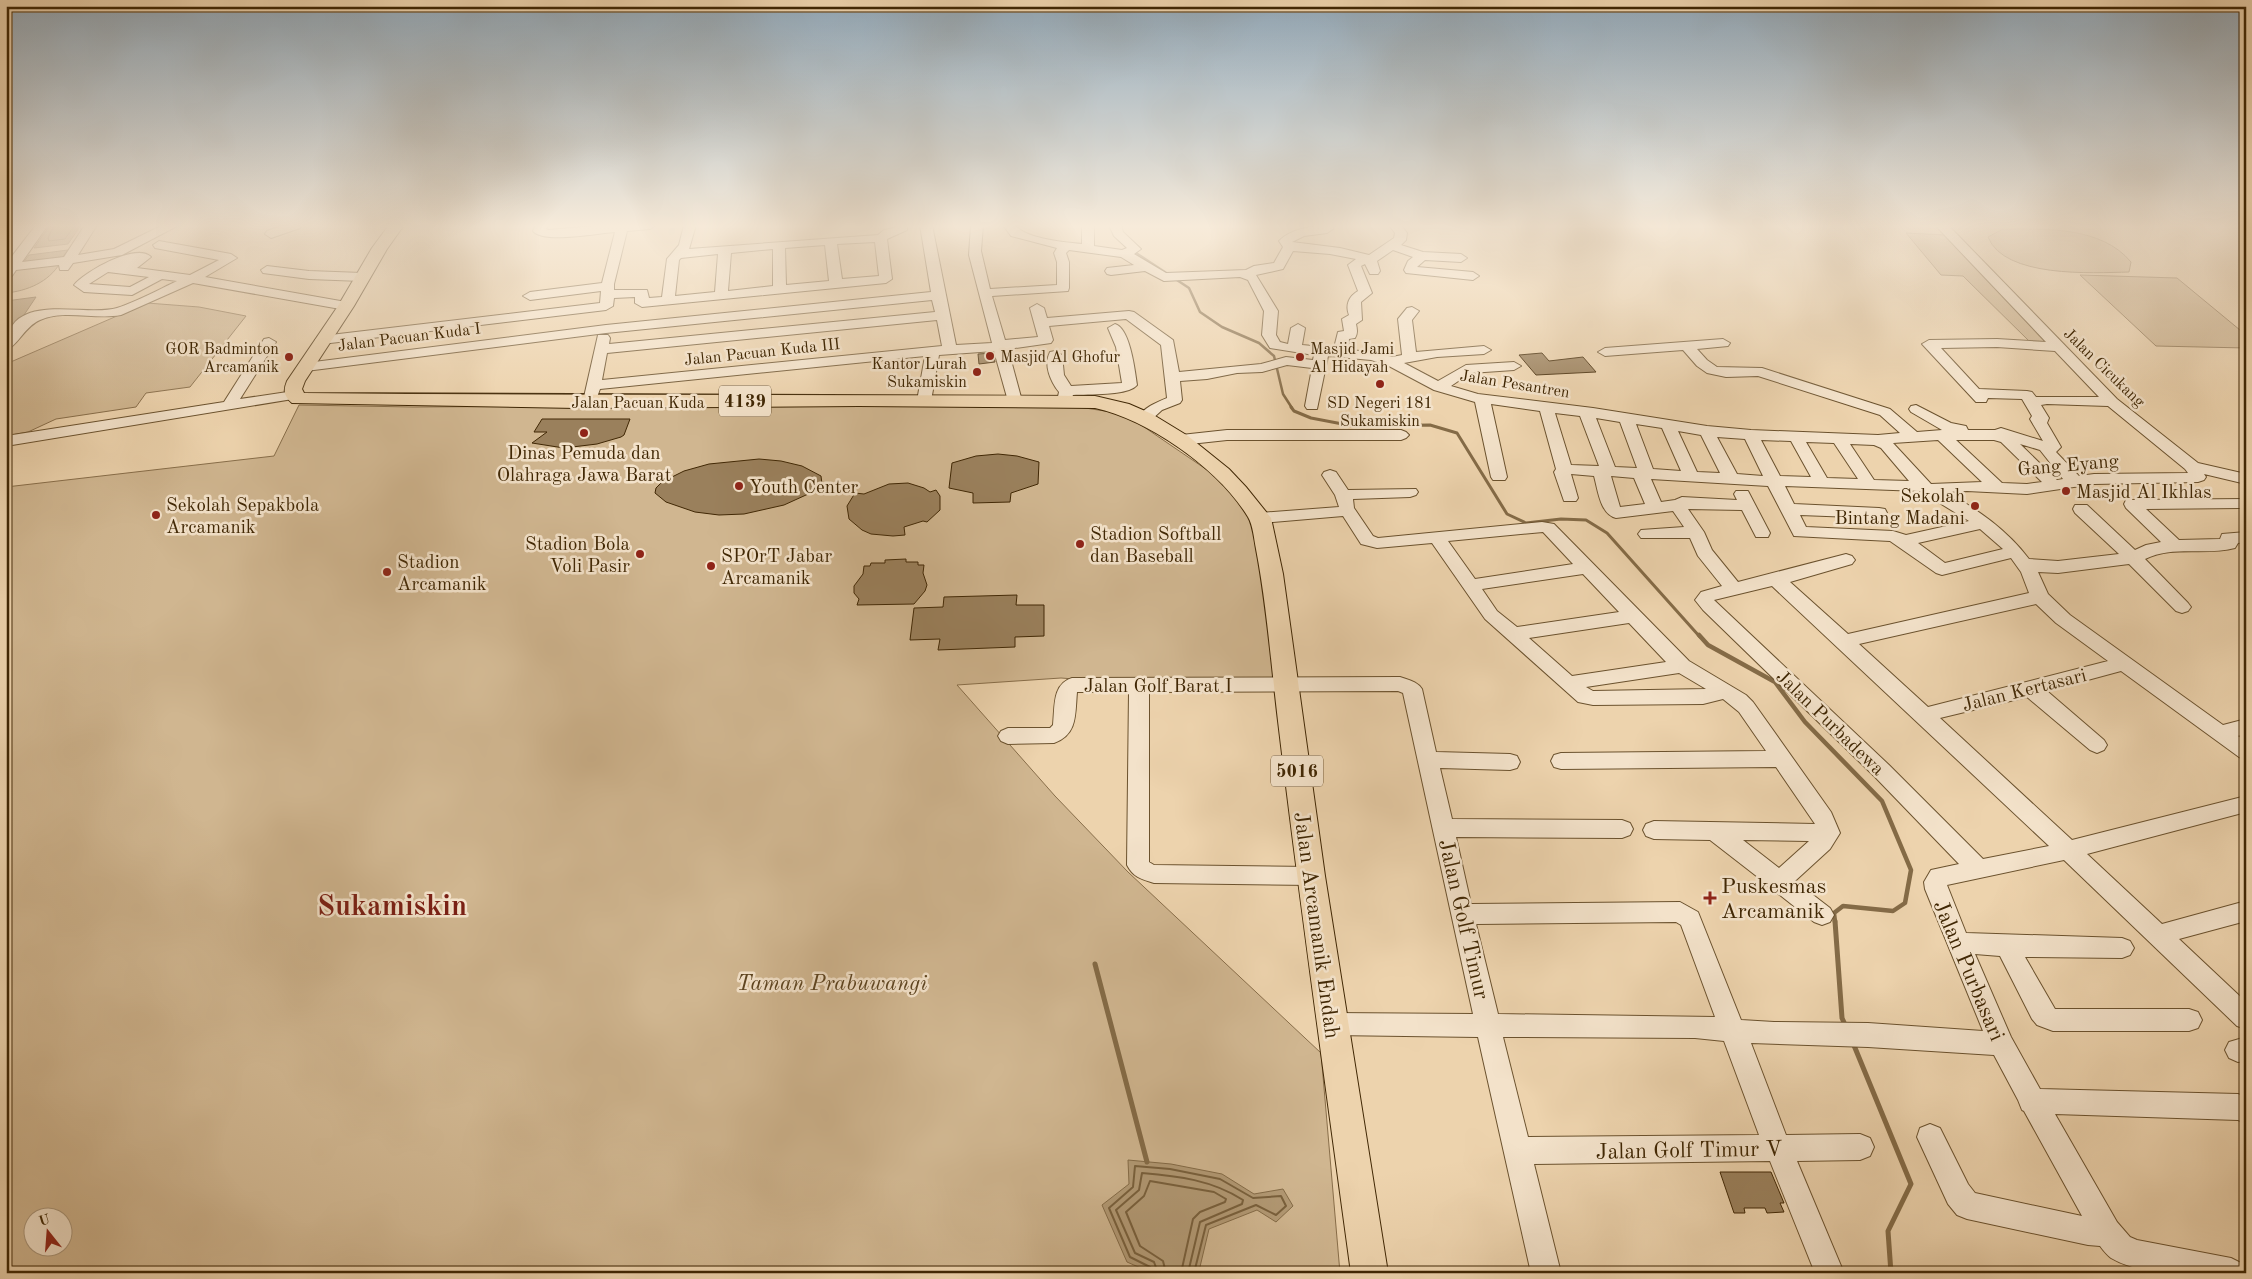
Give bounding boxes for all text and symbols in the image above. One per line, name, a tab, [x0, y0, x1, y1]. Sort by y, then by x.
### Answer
street label: Jalan Pacuan Kuda I	[337, 321, 482, 355]
street label: Jalan Cicukang	[2060, 326, 2148, 411]
street label: Jalan Pacuan Kuda III	[683, 337, 841, 369]
place label: GOR Badminton Arcamanik	[165, 342, 279, 376]
place label: Masjid Jami Al Hidayah	[1310, 342, 1394, 376]
marker: Masjid Al Ghofur	[984, 350, 996, 362]
place label: Masjid Al Ghofur	[1000, 350, 1121, 366]
marker: GOR Badminton Arcamanik	[283, 351, 295, 363]
marker: Masjid Jami Al Hidayah	[1294, 351, 1306, 363]
place label: Kantor Lurah Sukamiskin	[871, 357, 967, 391]
marker: Kantor Lurah Sukamiskin	[971, 366, 983, 378]
street label: Jalan Pesantren	[1459, 368, 1571, 402]
marker: SD Negeri 181 Sukamiskin	[1374, 378, 1386, 390]
road number: 4139	[719, 386, 771, 416]
street label: Jalan Pacuan Kuda	[571, 396, 705, 412]
place label: SD Negeri 181 Sukamiskin	[1327, 396, 1433, 430]
marker: Dinas Pemuda dan Olahraga Jawa Barat	[578, 427, 590, 439]
place label: Dinas Pemuda dan Olahraga Jawa Barat	[497, 445, 671, 486]
street label: Gang Eyang	[2017, 453, 2120, 480]
place label: Youth Center	[749, 479, 858, 498]
marker: Youth Center	[733, 480, 745, 492]
place label: Masjid Al Ikhlas	[2076, 484, 2211, 503]
marker: Masjid Al Ikhlas	[2060, 485, 2072, 497]
place label: Sekolah Bintang Madani	[1835, 488, 1965, 529]
place label: Sekolah Sepakbola Arcamanik	[166, 497, 320, 538]
marker: Sekolah Bintang Madani	[1969, 500, 1981, 512]
marker: Sekolah Sepakbola Arcamanik	[150, 509, 162, 521]
place label: Stadion Softball dan Baseball	[1090, 526, 1221, 567]
place label: Stadion Bola Voli Pasir	[525, 536, 631, 577]
marker: Stadion Softball dan Baseball	[1074, 538, 1086, 550]
marker: Stadion Bola Voli Pasir	[634, 548, 646, 560]
place label: SPOrT Jabar Arcamanik	[721, 548, 832, 589]
place label: Stadion Arcamanik	[397, 554, 487, 595]
marker: SPOrT Jabar Arcamanik	[705, 560, 717, 572]
marker: Stadion Arcamanik	[381, 566, 393, 578]
street label: Jalan Kertasari	[1961, 667, 2089, 716]
street label: Jalan Purbadewa	[1772, 668, 1887, 780]
street label: Jalan Golf Barat I	[1084, 678, 1232, 697]
road number: 5016	[1271, 756, 1323, 786]
street label: Jalan Arcamanik Endah	[1289, 810, 1343, 1040]
street label: Jalan Golf Timur	[1434, 837, 1492, 1002]
place label: Puskesmas Arcamanik	[1721, 876, 1826, 923]
marker: Puskesmas Arcamanik	[1703, 891, 1717, 905]
district label: Sukamiskin	[317, 893, 467, 922]
street label: Jalan Purbasari	[1929, 897, 2008, 1045]
park label: Taman Prabuwangi	[737, 973, 928, 995]
street label: Jalan Golf Timur V	[1595, 1138, 1783, 1164]
north arrow	[22, 1206, 72, 1256]
text: U	[37, 1212, 52, 1229]

